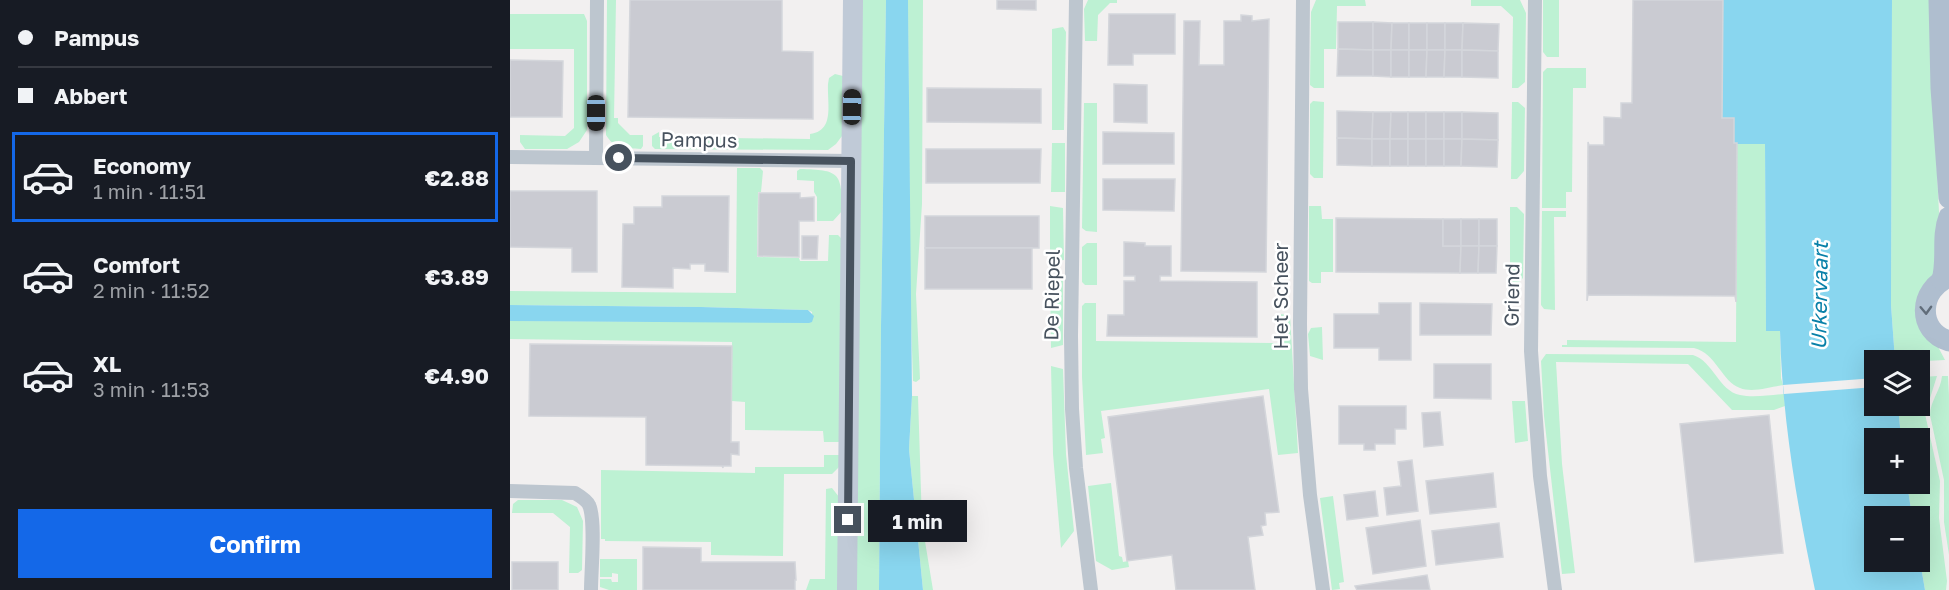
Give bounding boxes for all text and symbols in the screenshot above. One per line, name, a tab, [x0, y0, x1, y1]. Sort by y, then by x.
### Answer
text: Pampus	[54, 24, 139, 51]
text: Abbert	[54, 82, 127, 109]
car	[843, 89, 861, 125]
car	[587, 95, 605, 131]
street label: Pampus	[660, 126, 738, 152]
route start	[605, 144, 632, 171]
icon: car	[21, 150, 75, 204]
text: Economy	[93, 152, 191, 179]
text: €2.88	[425, 164, 489, 191]
text: 1 min · 11:51	[93, 179, 206, 203]
water label: Urkervaart	[1805, 239, 1833, 350]
street label: Het Scheer	[1268, 242, 1292, 349]
icon: car	[21, 249, 75, 303]
street label: De Riepel	[1038, 249, 1064, 341]
text: Comfort	[93, 251, 180, 278]
text: €3.89	[425, 263, 489, 290]
street label: Griend	[1498, 263, 1524, 327]
text: 2 min · 11:52	[93, 278, 210, 302]
one-way arrow	[1920, 306, 1933, 315]
icon: car	[21, 348, 75, 402]
text: XL	[93, 350, 121, 377]
map controls	[1864, 350, 1930, 572]
button: layers	[1864, 350, 1930, 416]
text: €4.90	[424, 362, 489, 389]
text: 3 min · 11:53	[93, 377, 210, 401]
button: +	[1864, 428, 1930, 494]
callout: 1 min	[869, 499, 968, 541]
route end	[834, 506, 861, 533]
button: −	[1864, 506, 1930, 572]
button: Confirm	[18, 509, 492, 578]
text: 1 min	[892, 509, 943, 533]

